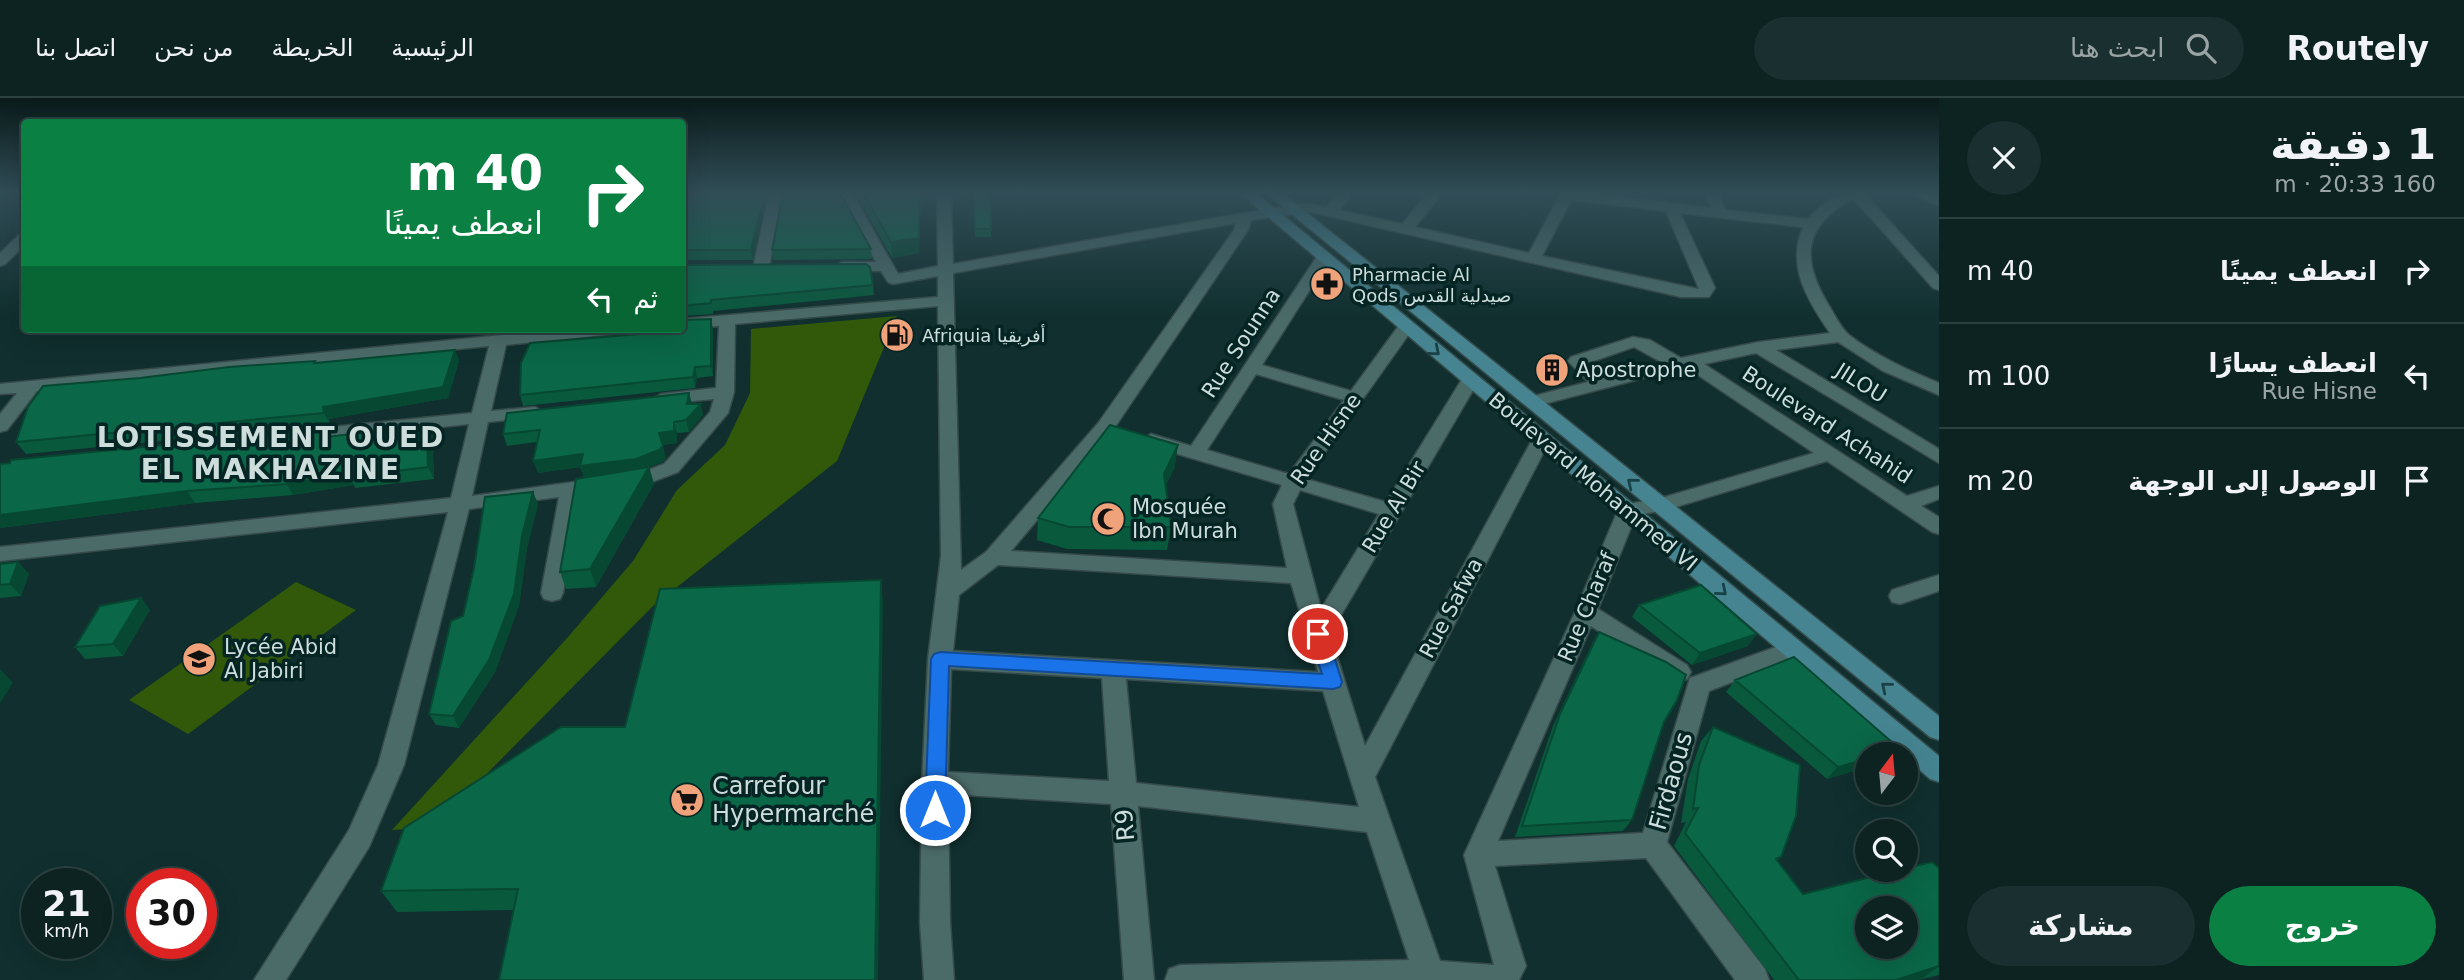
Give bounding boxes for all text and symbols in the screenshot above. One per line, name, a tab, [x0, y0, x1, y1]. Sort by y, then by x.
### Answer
search box	[1754, 17, 2244, 80]
icon: search	[2182, 29, 2220, 67]
text: Routely	[2286, 29, 2429, 68]
text: ابحث هنا	[2070, 33, 2164, 63]
text: اتصل بنا	[35, 34, 116, 62]
text: من نحن	[154, 34, 233, 62]
text: الخريطة	[271, 34, 353, 62]
text: الرئيسية	[391, 34, 474, 62]
text: 1 دقيقة	[2270, 120, 2436, 169]
button: close	[1967, 121, 2041, 195]
text: 40 m	[407, 145, 543, 202]
icon: right	[567, 147, 658, 238]
text: 160 m · 20:33	[2274, 171, 2436, 197]
text: انعطف يمينًا	[384, 204, 543, 242]
icon: right	[2398, 252, 2436, 290]
text: 40 m	[1967, 256, 2034, 286]
text: انعطف يمينًا	[2220, 256, 2377, 286]
place label: Pharmacie Al Qods صيدلية القدس	[1352, 264, 1511, 306]
pharmacy icon: Pharmacie Al Qods صيدلية القدس	[1308, 265, 1346, 303]
icon: left	[581, 280, 619, 318]
text: ثم	[633, 284, 658, 314]
street label: Rue Sounna	[1197, 284, 1285, 402]
fuel station icon: Afriquia أفريقيا	[878, 316, 916, 354]
place label: Afriquia أفريقيا	[922, 324, 1046, 347]
one-way arrow	[1427, 342, 1439, 355]
text: انعطف يسارًا	[2208, 348, 2377, 378]
building icon: Apostrophe	[1533, 351, 1571, 389]
street label: JILOU	[1830, 357, 1891, 408]
icon: left	[2398, 357, 2436, 395]
place label: Apostrophe	[1576, 358, 1696, 382]
street label: Boulevard Achahid	[1738, 361, 1916, 489]
text: 100 m	[1967, 361, 2050, 391]
text: Rue Hisne	[2262, 378, 2377, 404]
street label: Boulevard Mohammed VI	[1484, 388, 1702, 576]
street label: Rue Hisne	[1286, 389, 1366, 489]
district label: LOTISSEMENT OUED EL MAKHAZINE	[97, 421, 445, 486]
street label: Rue Al Bir	[1357, 457, 1431, 557]
icon: arrive	[2398, 462, 2436, 500]
text: 20 m	[1967, 466, 2034, 496]
text: الوصول إلى الوجهة	[2128, 466, 2377, 496]
one-way arrow	[1627, 479, 1639, 492]
place label: Mosquée Ibn Murah	[1132, 495, 1238, 543]
mosque icon: Mosquée Ibn Murah	[1089, 500, 1127, 538]
street label: Rue Charaf	[1553, 548, 1621, 665]
street label: Rue Safwa	[1415, 554, 1487, 662]
one-way arrow	[1714, 583, 1727, 595]
pin	[1288, 604, 1348, 664]
icon: arrive	[1299, 615, 1337, 653]
place label: Lycée Abid Al Jabiri	[224, 635, 337, 683]
school or university icon: Lycée Abid Al Jabiri	[180, 640, 218, 678]
one-way arrow	[1881, 683, 1894, 695]
street label: Firdaous	[1644, 729, 1698, 833]
north arrow	[1855, 742, 1918, 805]
map controls	[1855, 742, 1918, 959]
place label: Carrefour Hypermarché	[712, 772, 874, 828]
position arrow	[898, 773, 972, 847]
supermarket icon: Carrefour Hypermarché	[668, 781, 706, 819]
street label: R9	[1110, 808, 1140, 842]
button: search	[1855, 819, 1918, 882]
speed limit sign: 30	[126, 868, 217, 959]
text: 21	[42, 884, 91, 924]
button: مشاركة	[1967, 886, 2195, 966]
button: خروج	[2209, 886, 2436, 966]
button: layers	[1855, 896, 1918, 959]
text: km/h	[44, 920, 89, 941]

